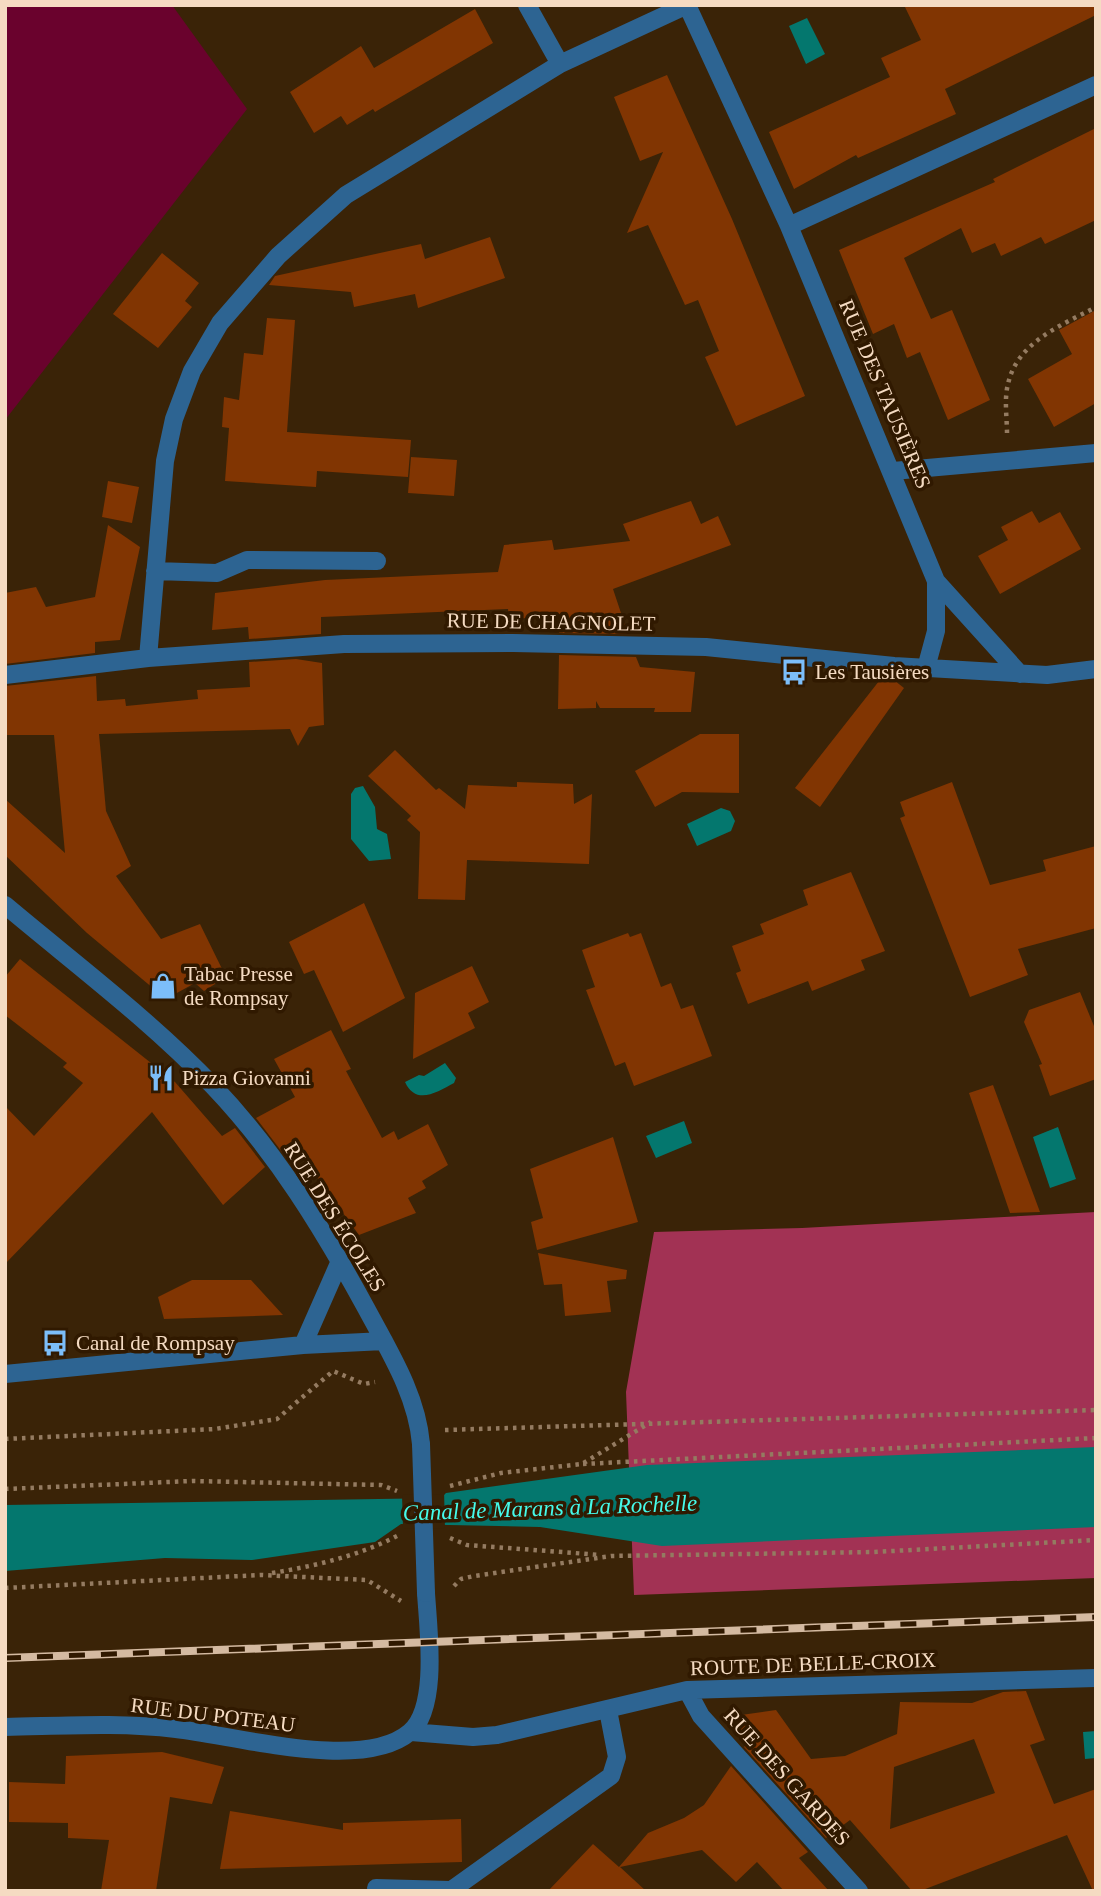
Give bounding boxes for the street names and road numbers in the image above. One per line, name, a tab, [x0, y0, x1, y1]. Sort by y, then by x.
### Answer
street label: RUE DES TAUSIÈRES	[834, 296, 936, 492]
street label: RUE DE CHAGNOLET	[446, 608, 656, 636]
street label: RUE DES ÉCOLES	[279, 1138, 391, 1296]
street label: ROUTE DE BELLE-CROIX	[690, 1648, 936, 1680]
street label: RUE DU POTEAU	[129, 1693, 297, 1737]
street label: RUE DES GARDES	[719, 1704, 855, 1850]

